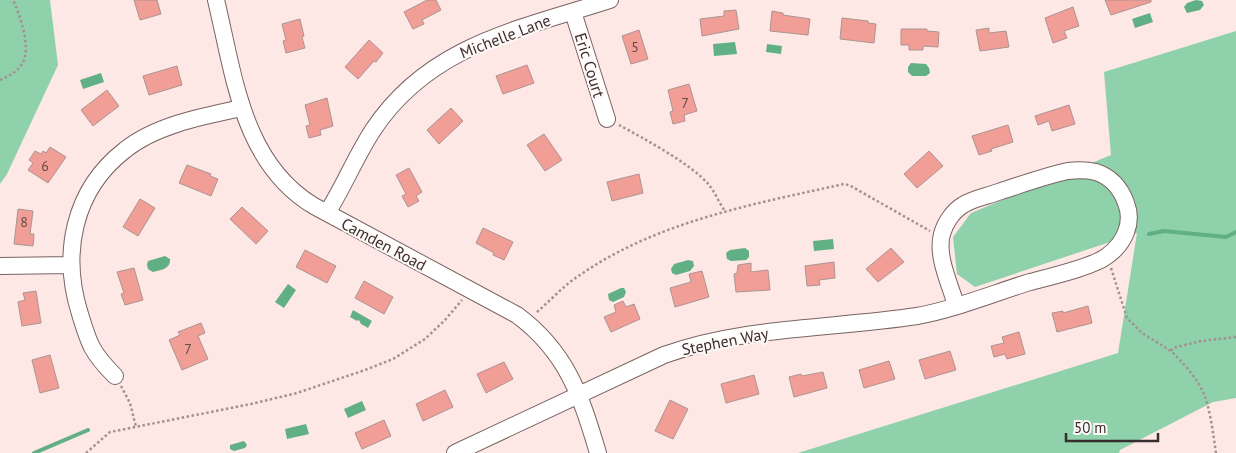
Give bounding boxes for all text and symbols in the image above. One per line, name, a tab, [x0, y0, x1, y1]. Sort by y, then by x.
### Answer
street label: Michelle Lane	[457, 10, 553, 62]
street label: Eric Court	[571, 30, 609, 100]
house number: 5	[631, 38, 639, 56]
house number: 7	[681, 94, 689, 112]
house number: 6	[41, 157, 49, 175]
house number: 8	[20, 213, 28, 231]
street label: Camden Road	[338, 213, 430, 275]
street label: Stephen Way	[680, 323, 771, 359]
house number: 7	[184, 340, 192, 358]
scale bar	[1066, 410, 1158, 442]
text: 50 m	[1074, 418, 1107, 437]

